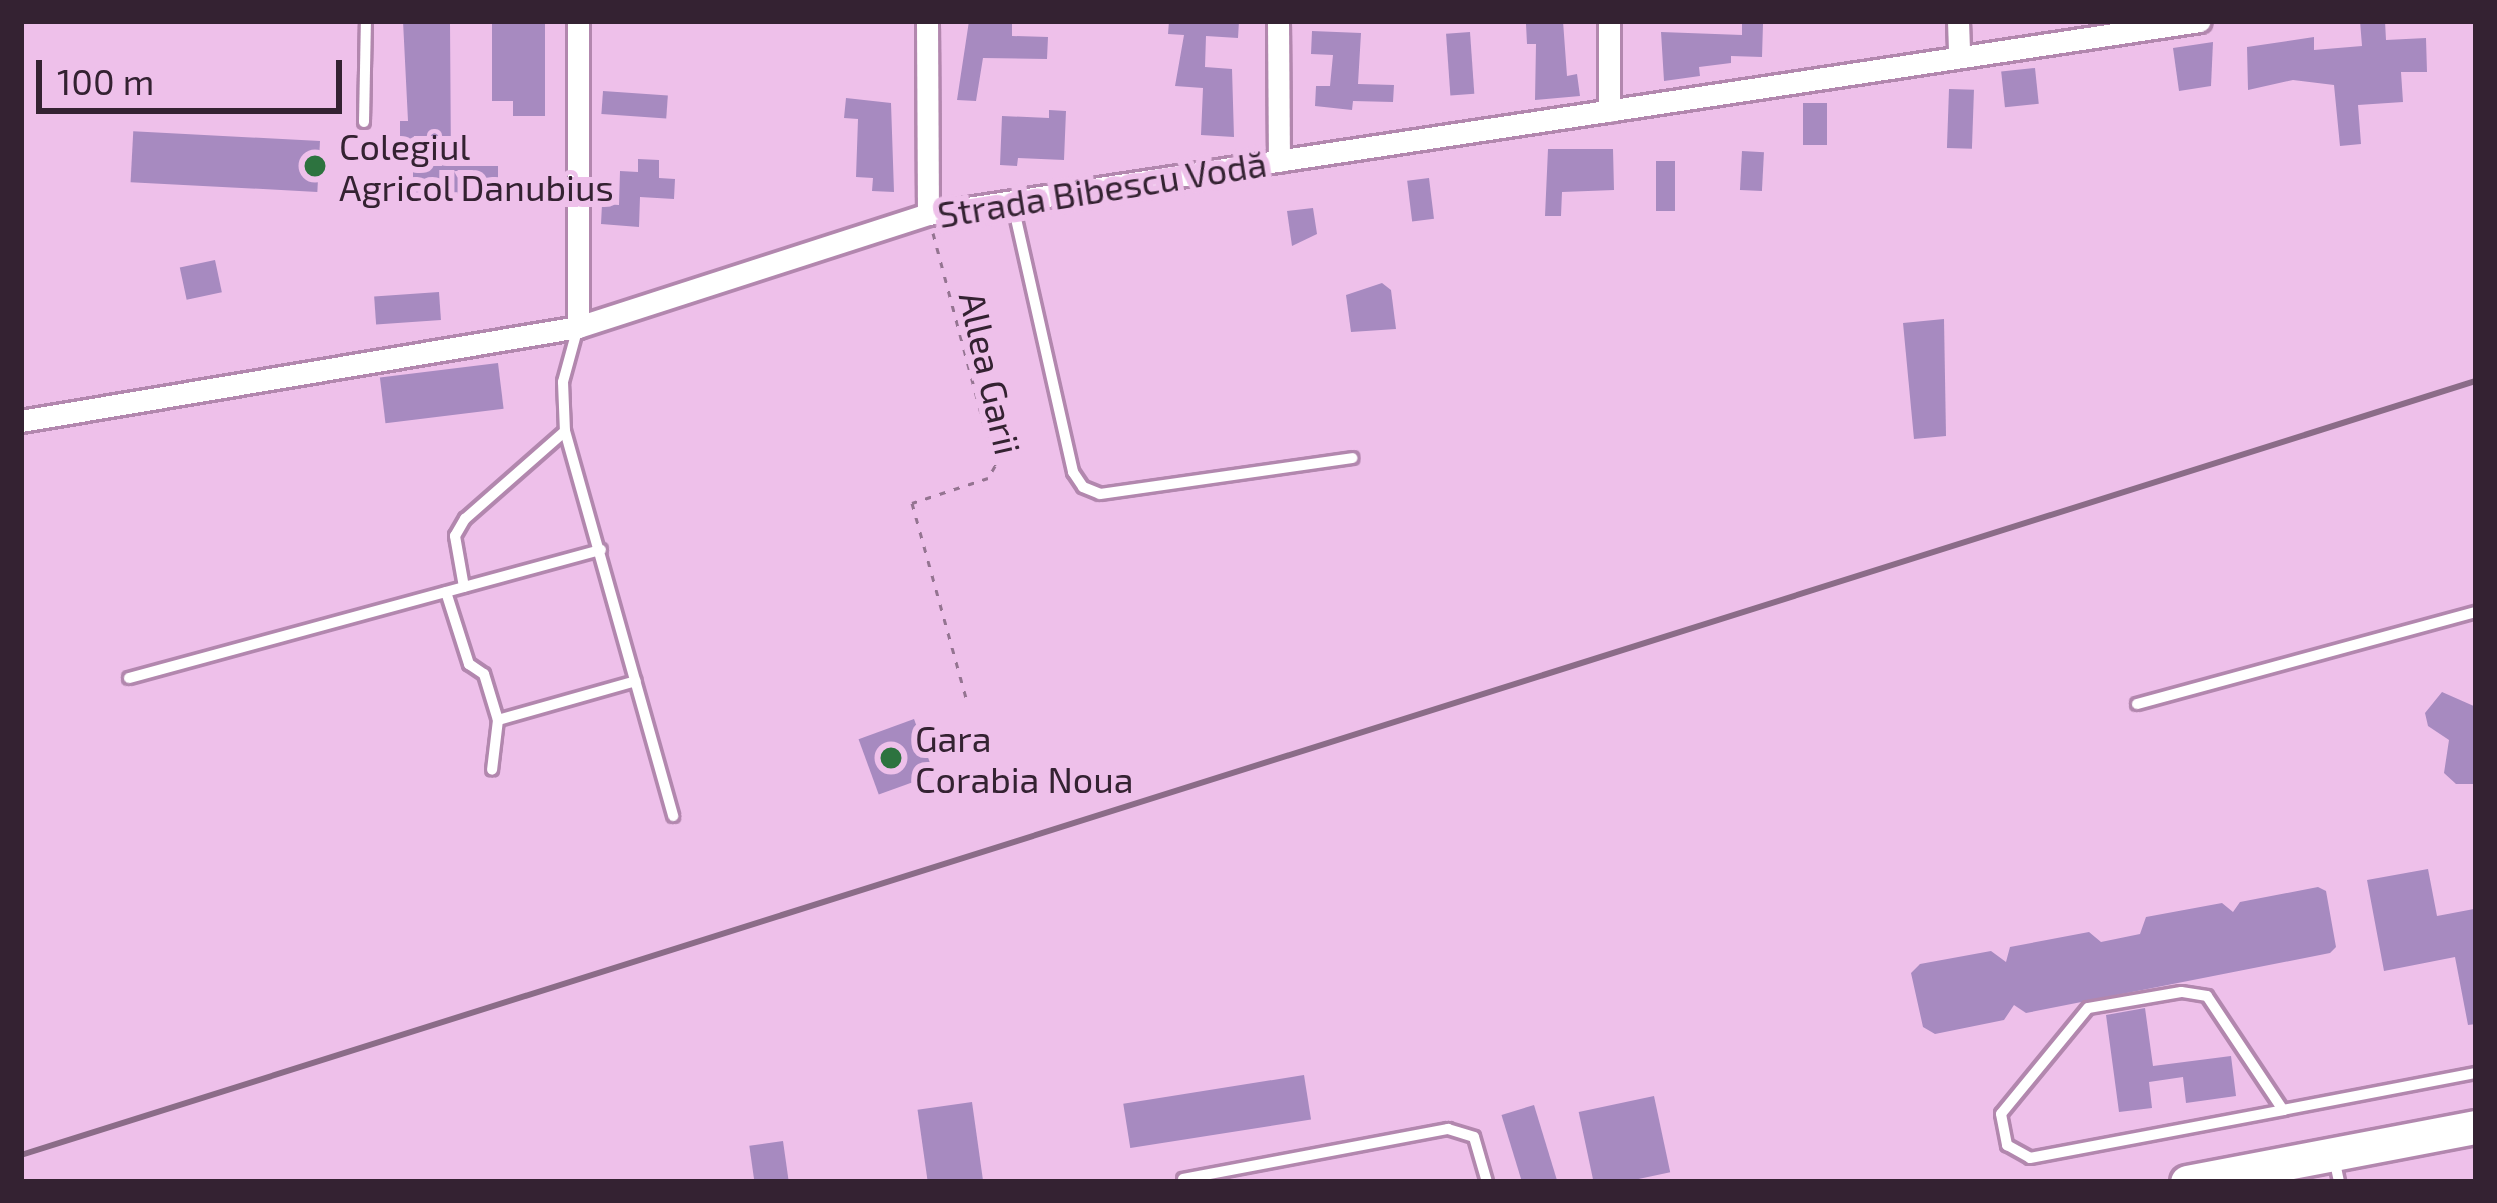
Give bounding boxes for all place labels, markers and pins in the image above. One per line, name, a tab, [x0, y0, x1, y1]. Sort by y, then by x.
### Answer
place label: Colegiul Agricol Danubius	[339, 123, 615, 208]
marker: Colegiul Agricol Danubius	[302, 153, 328, 179]
place label: Gara Corabia Noua	[915, 715, 1134, 800]
marker: Gara Corabia Noua	[878, 745, 904, 771]

